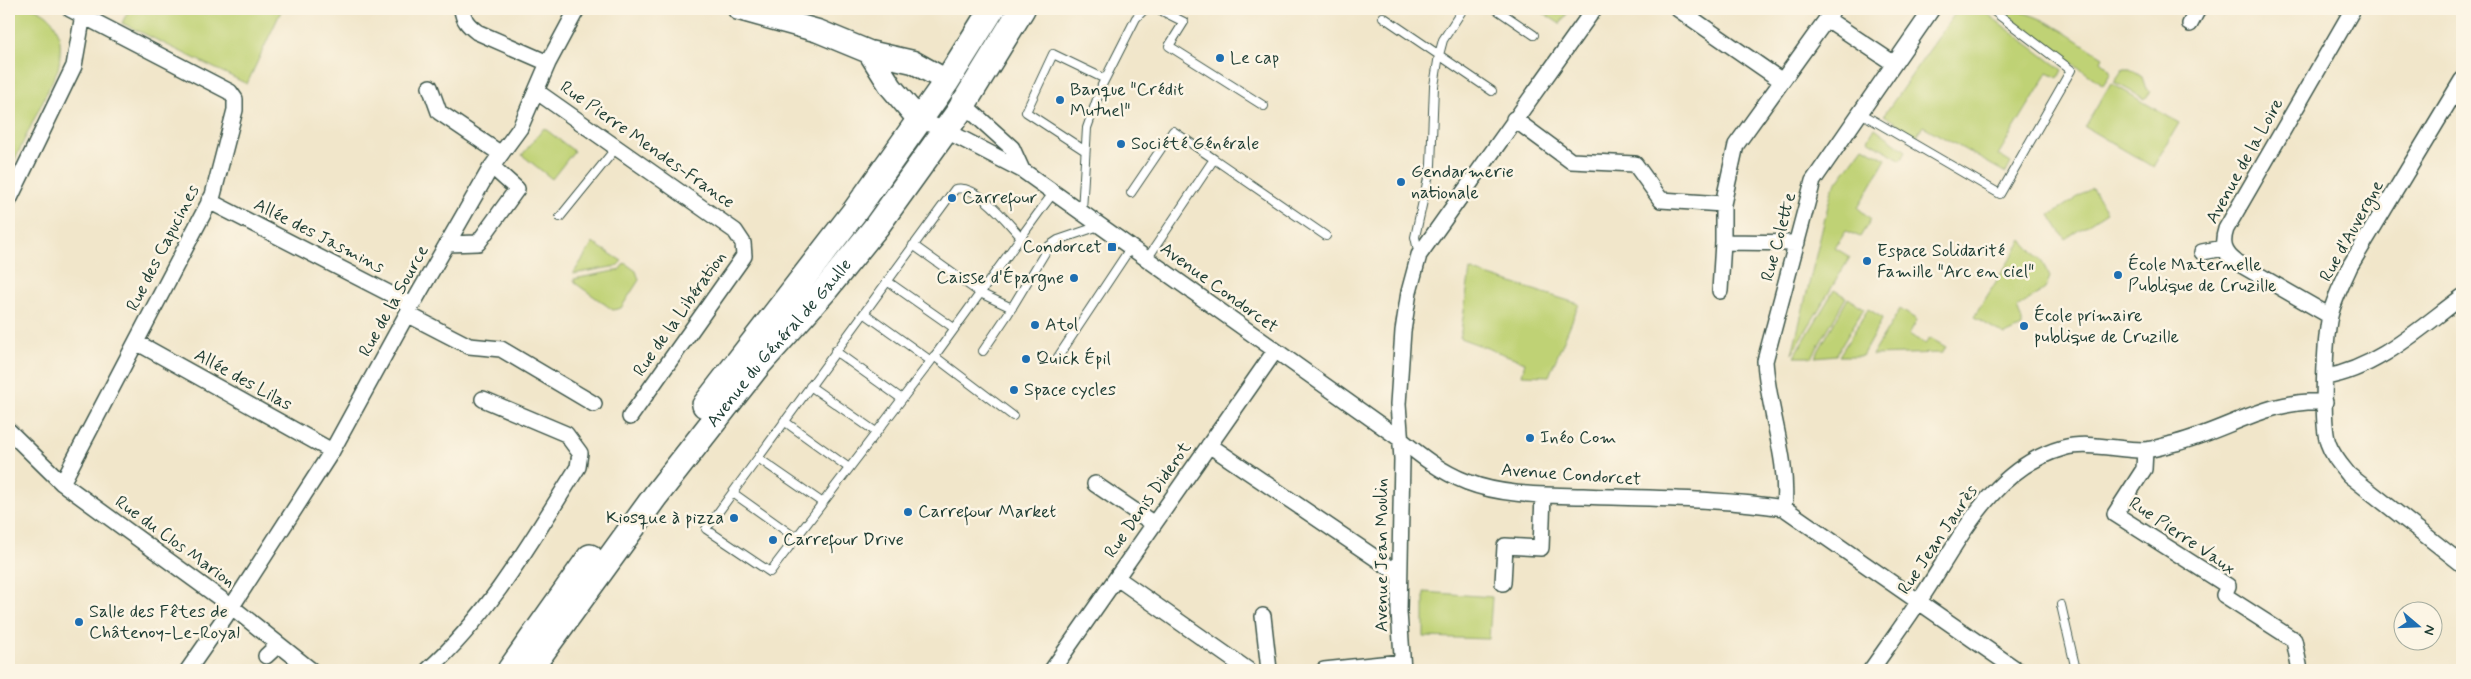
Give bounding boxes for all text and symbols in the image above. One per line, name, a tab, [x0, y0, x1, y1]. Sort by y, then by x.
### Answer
place label: Le cap	[1230, 46, 1279, 70]
marker: Le cap	[1214, 52, 1226, 64]
street label: Rue Pierre Mendes-France	[555, 75, 739, 215]
place label: Banque "Crédit Mutuel"	[1070, 78, 1184, 123]
marker: Banque "Crédit Mutuel"	[1054, 94, 1066, 106]
street label: Avenue de la Loire	[2200, 94, 2290, 228]
place label: Société Générale	[1131, 132, 1259, 156]
marker: Société Générale	[1115, 138, 1127, 150]
place label: Gendarmerie nationale	[1411, 160, 1514, 205]
marker: Gendarmerie nationale	[1395, 176, 1407, 188]
street label: Rue d'Auvergne	[2314, 176, 2391, 287]
street label: Rue des Capucines	[121, 181, 205, 315]
place label: Carrefour	[962, 186, 1038, 212]
street label: Rue Colette	[1756, 190, 1802, 284]
marker: Carrefour	[946, 192, 958, 204]
street label: Allée des Jasmins	[250, 193, 388, 279]
place label: Condorcet	[1023, 235, 1102, 259]
street label: Avenue Condorcet	[1155, 237, 1283, 339]
place label: Espace Solidarité Famille "Arc en ciel"	[1877, 239, 2034, 284]
street label: Rue de la Source	[353, 241, 435, 361]
marker: Condorcet	[1106, 241, 1118, 253]
street label: Rue de la Libération	[628, 246, 732, 382]
place label: École Maternelle Publique de Cruzille	[2128, 253, 2276, 298]
street label: Avenue du Général de Gaulle	[701, 254, 858, 432]
marker: Espace Solidarité Famille "Arc en ciel"	[1861, 255, 1873, 267]
place label: Caisse d'Épargne	[936, 266, 1064, 291]
marker: École Maternelle Publique de Cruzille	[2112, 269, 2124, 281]
marker: Caisse d'Épargne	[1068, 272, 1080, 284]
place label: École primaire publique de Cruzille	[2034, 304, 2179, 349]
place label: Atol	[1045, 313, 1078, 337]
marker: Atol	[1029, 319, 1041, 331]
marker: École primaire publique de Cruzille	[2018, 320, 2030, 332]
street label: Allée des Lilas	[190, 343, 296, 417]
place label: Quick Épil	[1036, 347, 1111, 371]
marker: Quick Épil	[1020, 353, 1032, 365]
place label: Space cycles	[1024, 378, 1116, 402]
marker: Space cycles	[1008, 384, 1020, 396]
place label: Inéo Com	[1540, 426, 1616, 450]
marker: Inéo Com	[1524, 432, 1536, 444]
street label: Rue Denis Diderot	[1099, 437, 1197, 563]
street label: Avenue Condorcet	[1500, 458, 1642, 492]
street label: Avenue Jean Moulin	[1370, 478, 1394, 632]
street label: Rue Jean Jaurès	[1892, 480, 1984, 600]
street label: Rue du Clos Marion	[110, 490, 240, 594]
street label: Rue Pierre Vaux	[2124, 491, 2240, 581]
place label: Carrefour Market	[918, 500, 1056, 526]
place label: Kiosque à pizza	[606, 506, 724, 530]
marker: Carrefour Market	[902, 506, 914, 518]
marker: Kiosque à pizza	[728, 512, 740, 524]
place label: Carrefour Drive	[783, 528, 904, 554]
marker: Carrefour Drive	[767, 534, 779, 546]
place label: Salle des Fêtes de Châtenoy-Le-Royal	[89, 600, 240, 645]
north arrow	[2394, 602, 2444, 652]
marker: Salle des Fêtes de Châtenoy-Le-Royal	[73, 616, 85, 628]
text: N	[2419, 623, 2439, 637]

